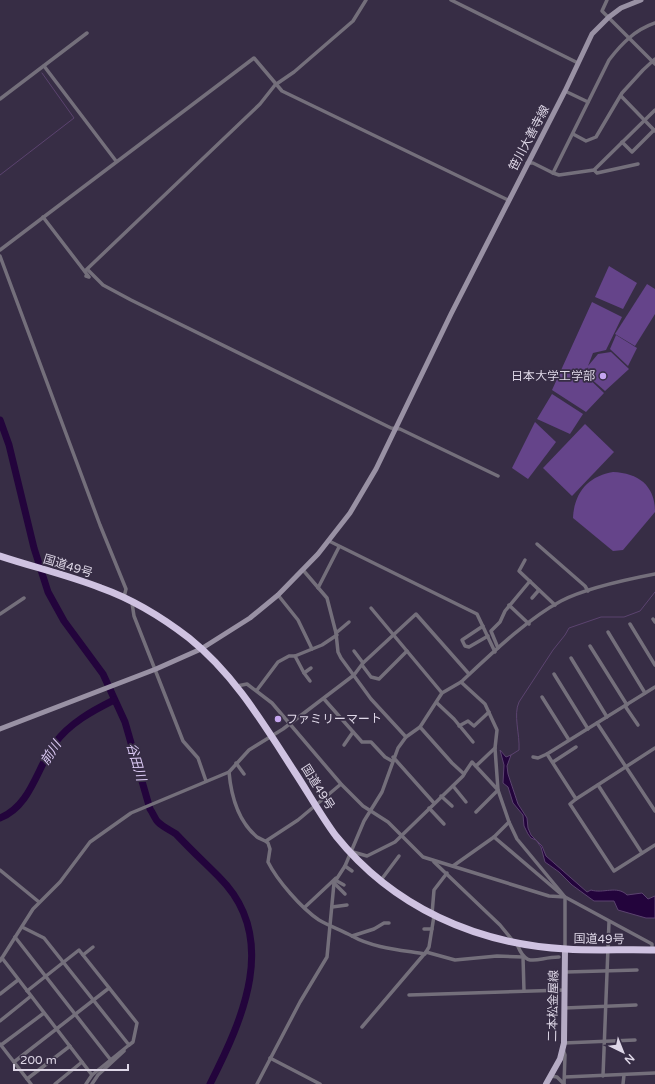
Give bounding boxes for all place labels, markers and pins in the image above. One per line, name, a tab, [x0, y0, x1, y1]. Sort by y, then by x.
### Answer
place label: 日本大学工学部	[511, 369, 595, 383]
marker: 日本大学工学部	[598, 371, 608, 381]
place label: ファミリーマート	[286, 712, 382, 726]
marker: ファミリーマート	[273, 714, 283, 724]

